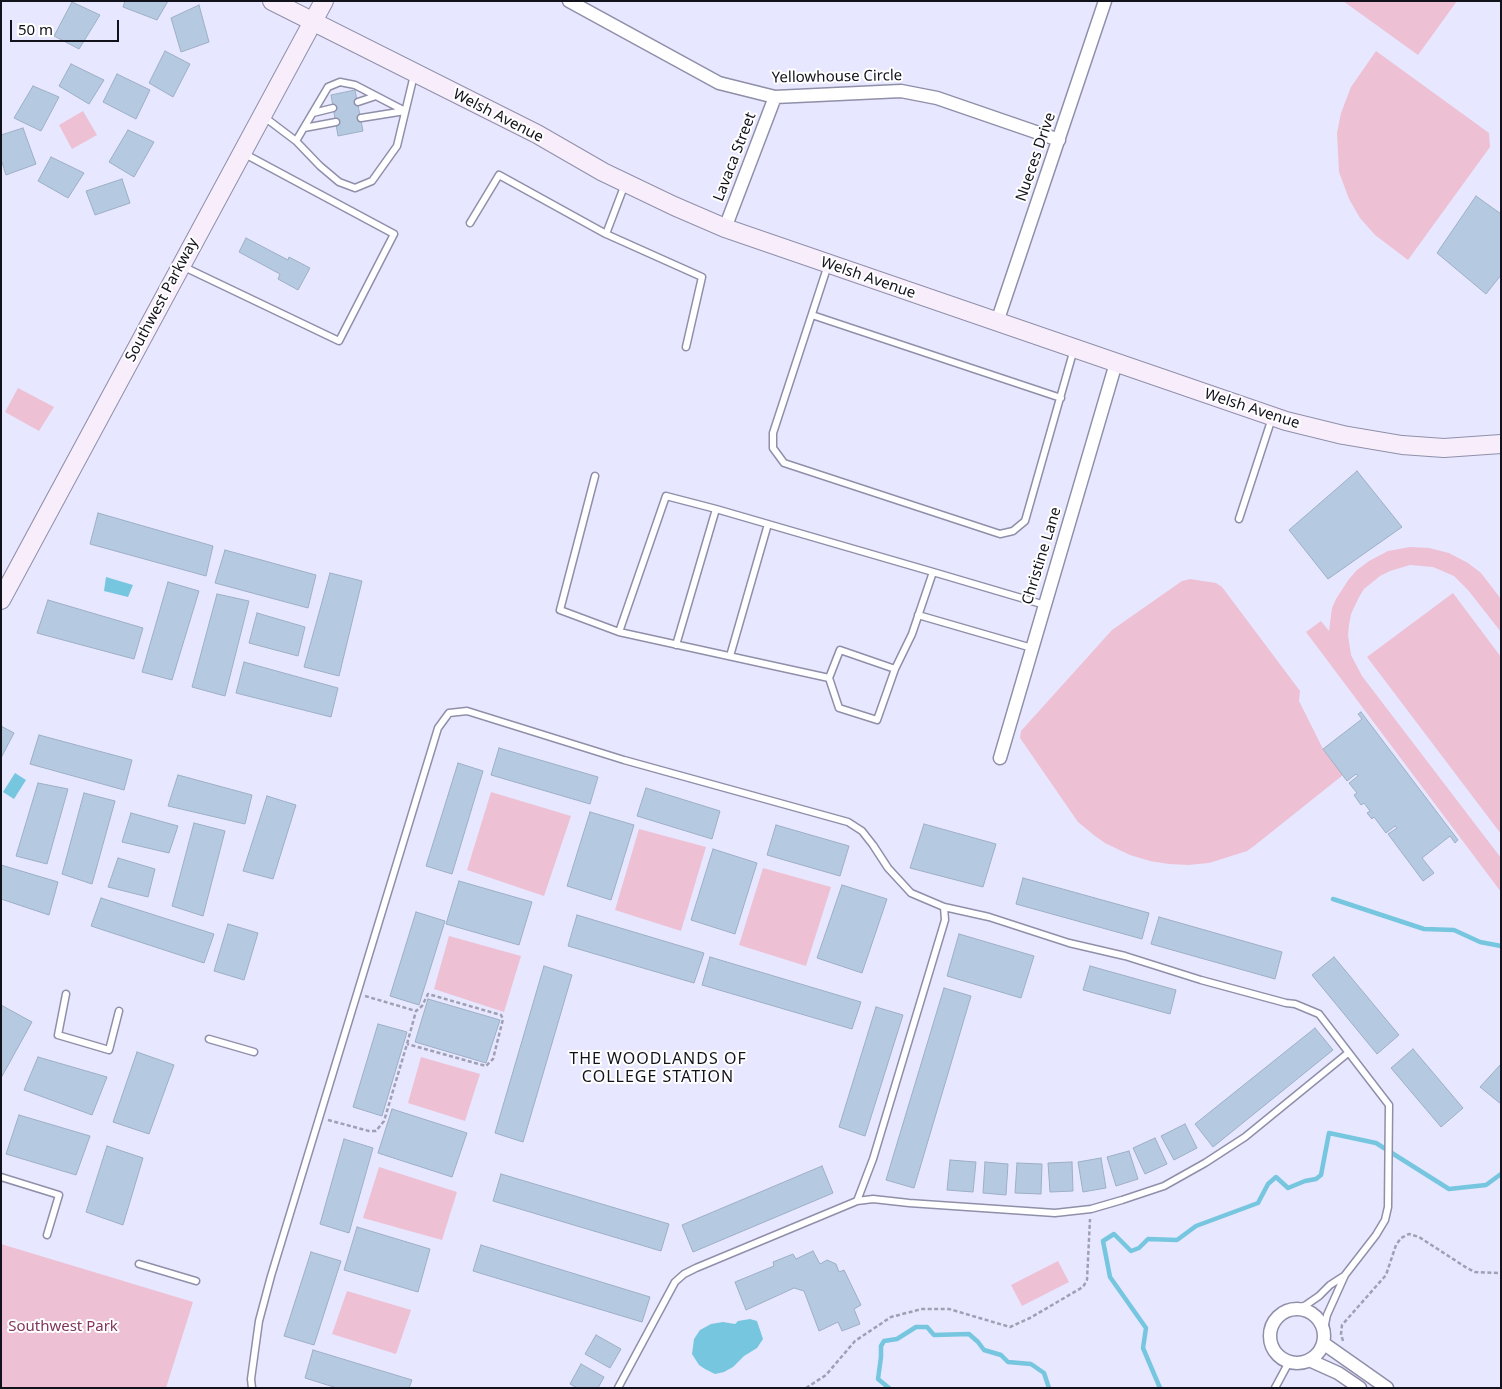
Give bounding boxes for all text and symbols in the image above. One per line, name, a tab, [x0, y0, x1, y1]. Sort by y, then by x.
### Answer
scale bar	[12, 10, 121, 42]
text: 50 m	[18, 19, 53, 39]
street label: Yellowhouse Circle	[772, 67, 902, 87]
street label: Welsh Avenue	[450, 86, 546, 146]
street label: Lavaca Street	[710, 110, 760, 204]
street label: Nueces Drive	[1012, 110, 1060, 204]
street label: Southwest Parkway	[122, 235, 202, 365]
street label: Welsh Avenue	[818, 253, 918, 303]
street label: Welsh Avenue	[1202, 385, 1302, 433]
street label: Christine Lane	[1019, 505, 1065, 607]
district label: THE WOODLANDS OF COLLEGE STATION	[567, 1049, 749, 1087]
park label: Southwest Park	[8, 1318, 118, 1336]

